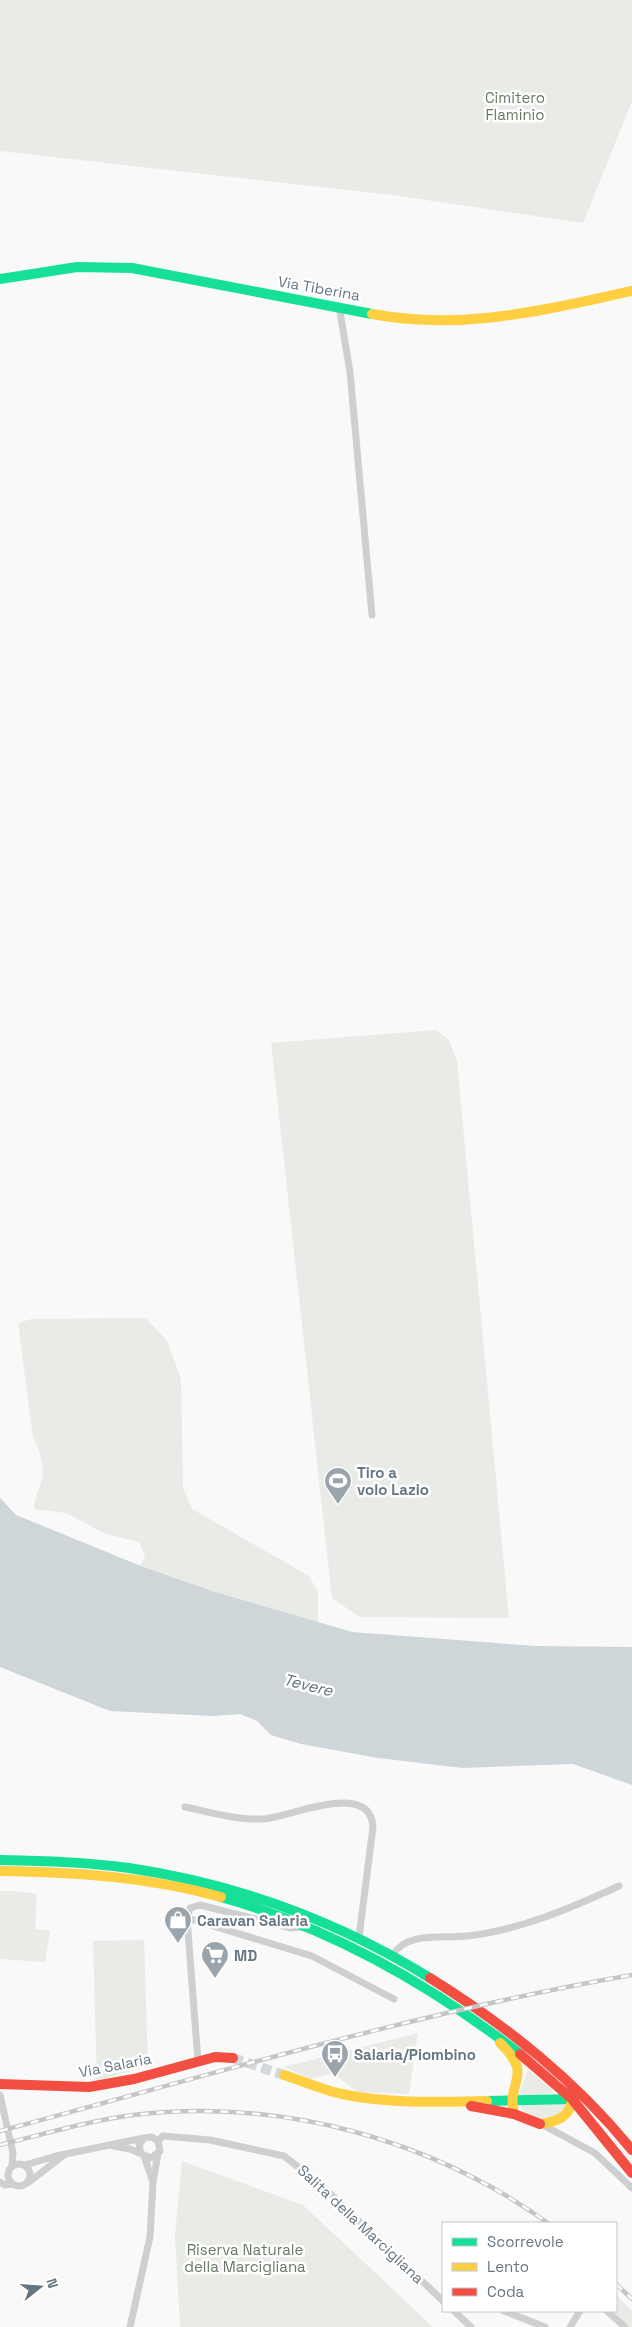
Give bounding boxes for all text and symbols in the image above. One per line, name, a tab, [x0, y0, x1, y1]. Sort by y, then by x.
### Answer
park label: Cimitero Flaminio	[485, 88, 545, 124]
street label: Via Tiberina	[276, 271, 362, 305]
place label: Tiro a volo Lazio	[357, 1463, 429, 1499]
sports icon: Tiro a volo Lazio	[323, 1466, 353, 1505]
water label: Tevere	[281, 1669, 335, 1701]
shop icon: Caravan Salaria	[163, 1905, 193, 1944]
place label: Caravan Salaria	[197, 1911, 308, 1930]
supermarket icon: MD	[200, 1940, 230, 1979]
place label: MD	[234, 1946, 257, 1965]
bus stop icon: Salaria/Piombino	[320, 2039, 350, 2078]
place label: Salaria/Piombino	[354, 2045, 476, 2064]
street label: Via Salaria	[77, 2049, 153, 2081]
street label: Salita della Marcigliana	[294, 2160, 428, 2288]
legend	[442, 2222, 617, 2312]
text: Scorrevole	[487, 2232, 564, 2251]
park label: Riserva Naturale della Marcigliana	[184, 2240, 306, 2276]
text: Lento	[487, 2257, 529, 2276]
north arrow	[15, 2262, 65, 2312]
text: N	[42, 2276, 62, 2290]
text: Coda	[487, 2282, 525, 2301]

